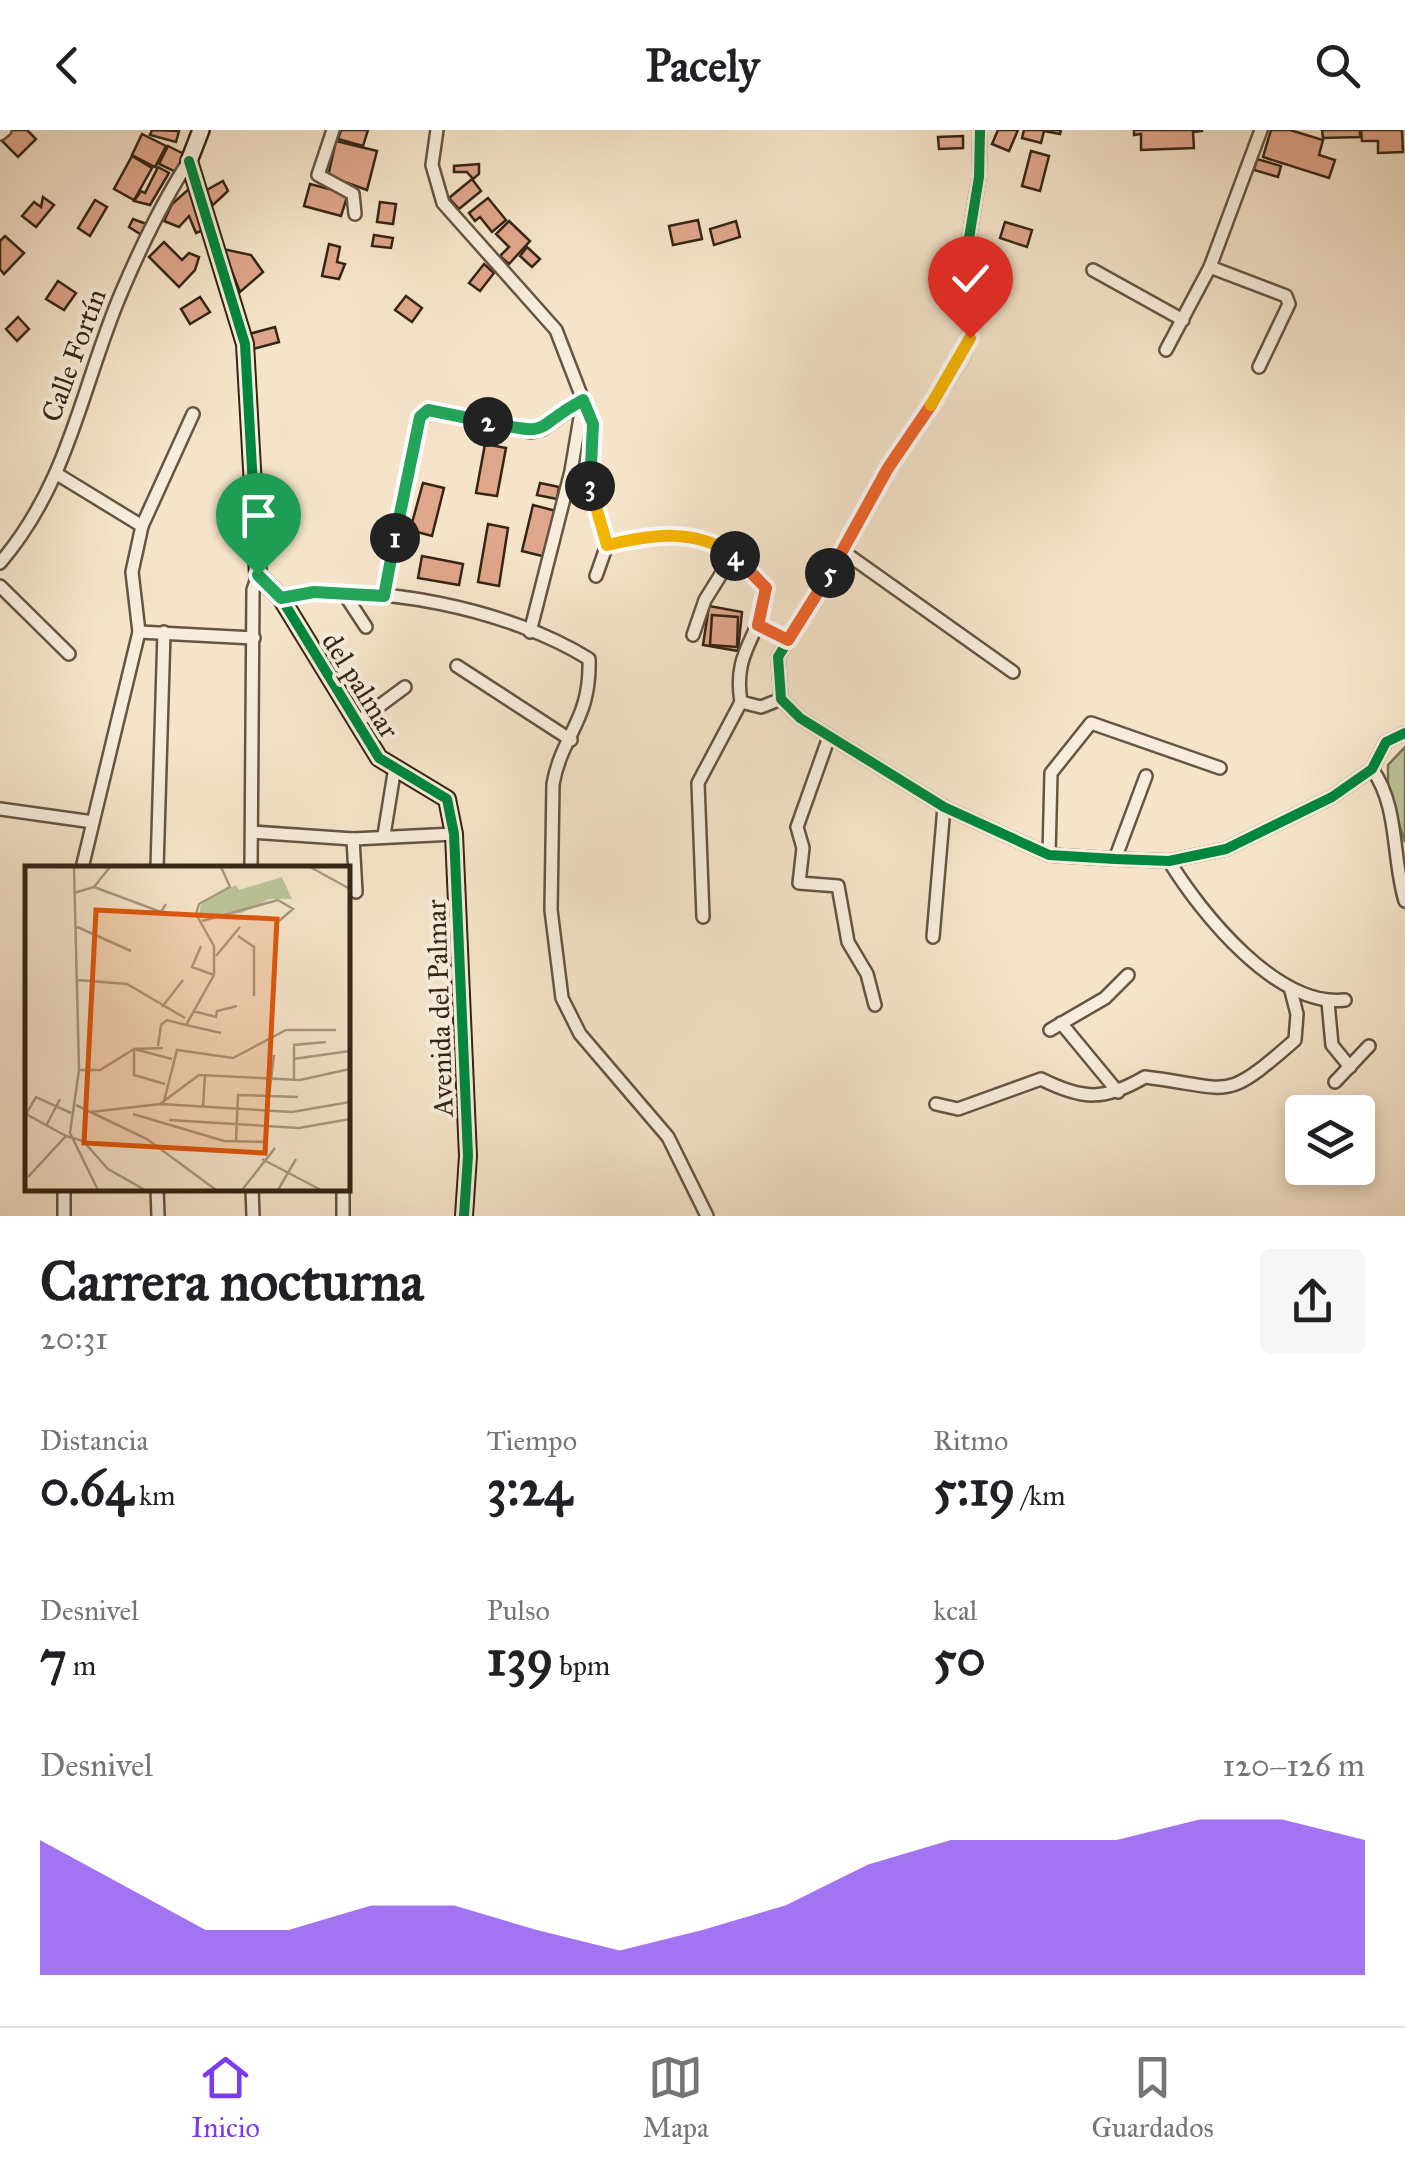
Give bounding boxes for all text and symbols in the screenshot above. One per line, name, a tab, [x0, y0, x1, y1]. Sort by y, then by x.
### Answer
icon: back	[40, 38, 95, 93]
text: Pacely	[645, 38, 760, 93]
icon: search	[1310, 38, 1365, 93]
pin	[928, 236, 1013, 339]
icon: check	[943, 251, 998, 306]
street label: Calle Fortín	[33, 284, 114, 426]
pin: 2	[463, 397, 513, 447]
text: 2	[481, 404, 495, 439]
pin: 3	[565, 461, 615, 511]
text: 3	[584, 468, 596, 503]
pin	[216, 473, 301, 576]
icon: arrive	[231, 488, 286, 543]
pin: 1	[370, 513, 420, 563]
text: 1	[389, 520, 401, 555]
pin: 4	[710, 531, 760, 581]
text: 4	[727, 538, 743, 573]
pin: 5	[805, 548, 855, 598]
text: 5	[823, 555, 837, 590]
street label: del palmar	[314, 626, 407, 745]
inset map	[25, 866, 350, 1191]
street label: Avenida del Palmar	[418, 898, 461, 1118]
map controls	[1285, 1095, 1375, 1185]
button: layers	[1285, 1095, 1375, 1185]
text: Carrera nocturna	[40, 1248, 424, 1315]
button: share	[1260, 1249, 1365, 1354]
text: 20:31	[40, 1319, 108, 1358]
text: Distancia	[40, 1423, 148, 1458]
text: Tiempo	[487, 1423, 577, 1458]
text: Ritmo	[933, 1423, 1008, 1458]
text: 0.64	[40, 1458, 133, 1519]
text: 3:24	[487, 1458, 572, 1519]
text: 5:19	[933, 1458, 1015, 1519]
text: km	[133, 1478, 176, 1513]
text: /km	[1015, 1478, 1066, 1513]
text: Desnivel	[40, 1593, 139, 1628]
text: Pulso	[487, 1593, 550, 1628]
text: kcal	[933, 1593, 977, 1628]
text: 7	[40, 1628, 67, 1689]
text: 139	[487, 1628, 553, 1689]
text: 50	[933, 1628, 986, 1689]
text: m	[67, 1648, 96, 1683]
text: bpm	[553, 1648, 610, 1683]
text: Desnivel	[40, 1746, 153, 1785]
text: 120–126 m	[1223, 1746, 1365, 1785]
tab: Inicio	[191, 2050, 260, 2145]
tab: Mapa	[642, 2050, 709, 2145]
tab: Guardados	[1092, 2050, 1214, 2145]

